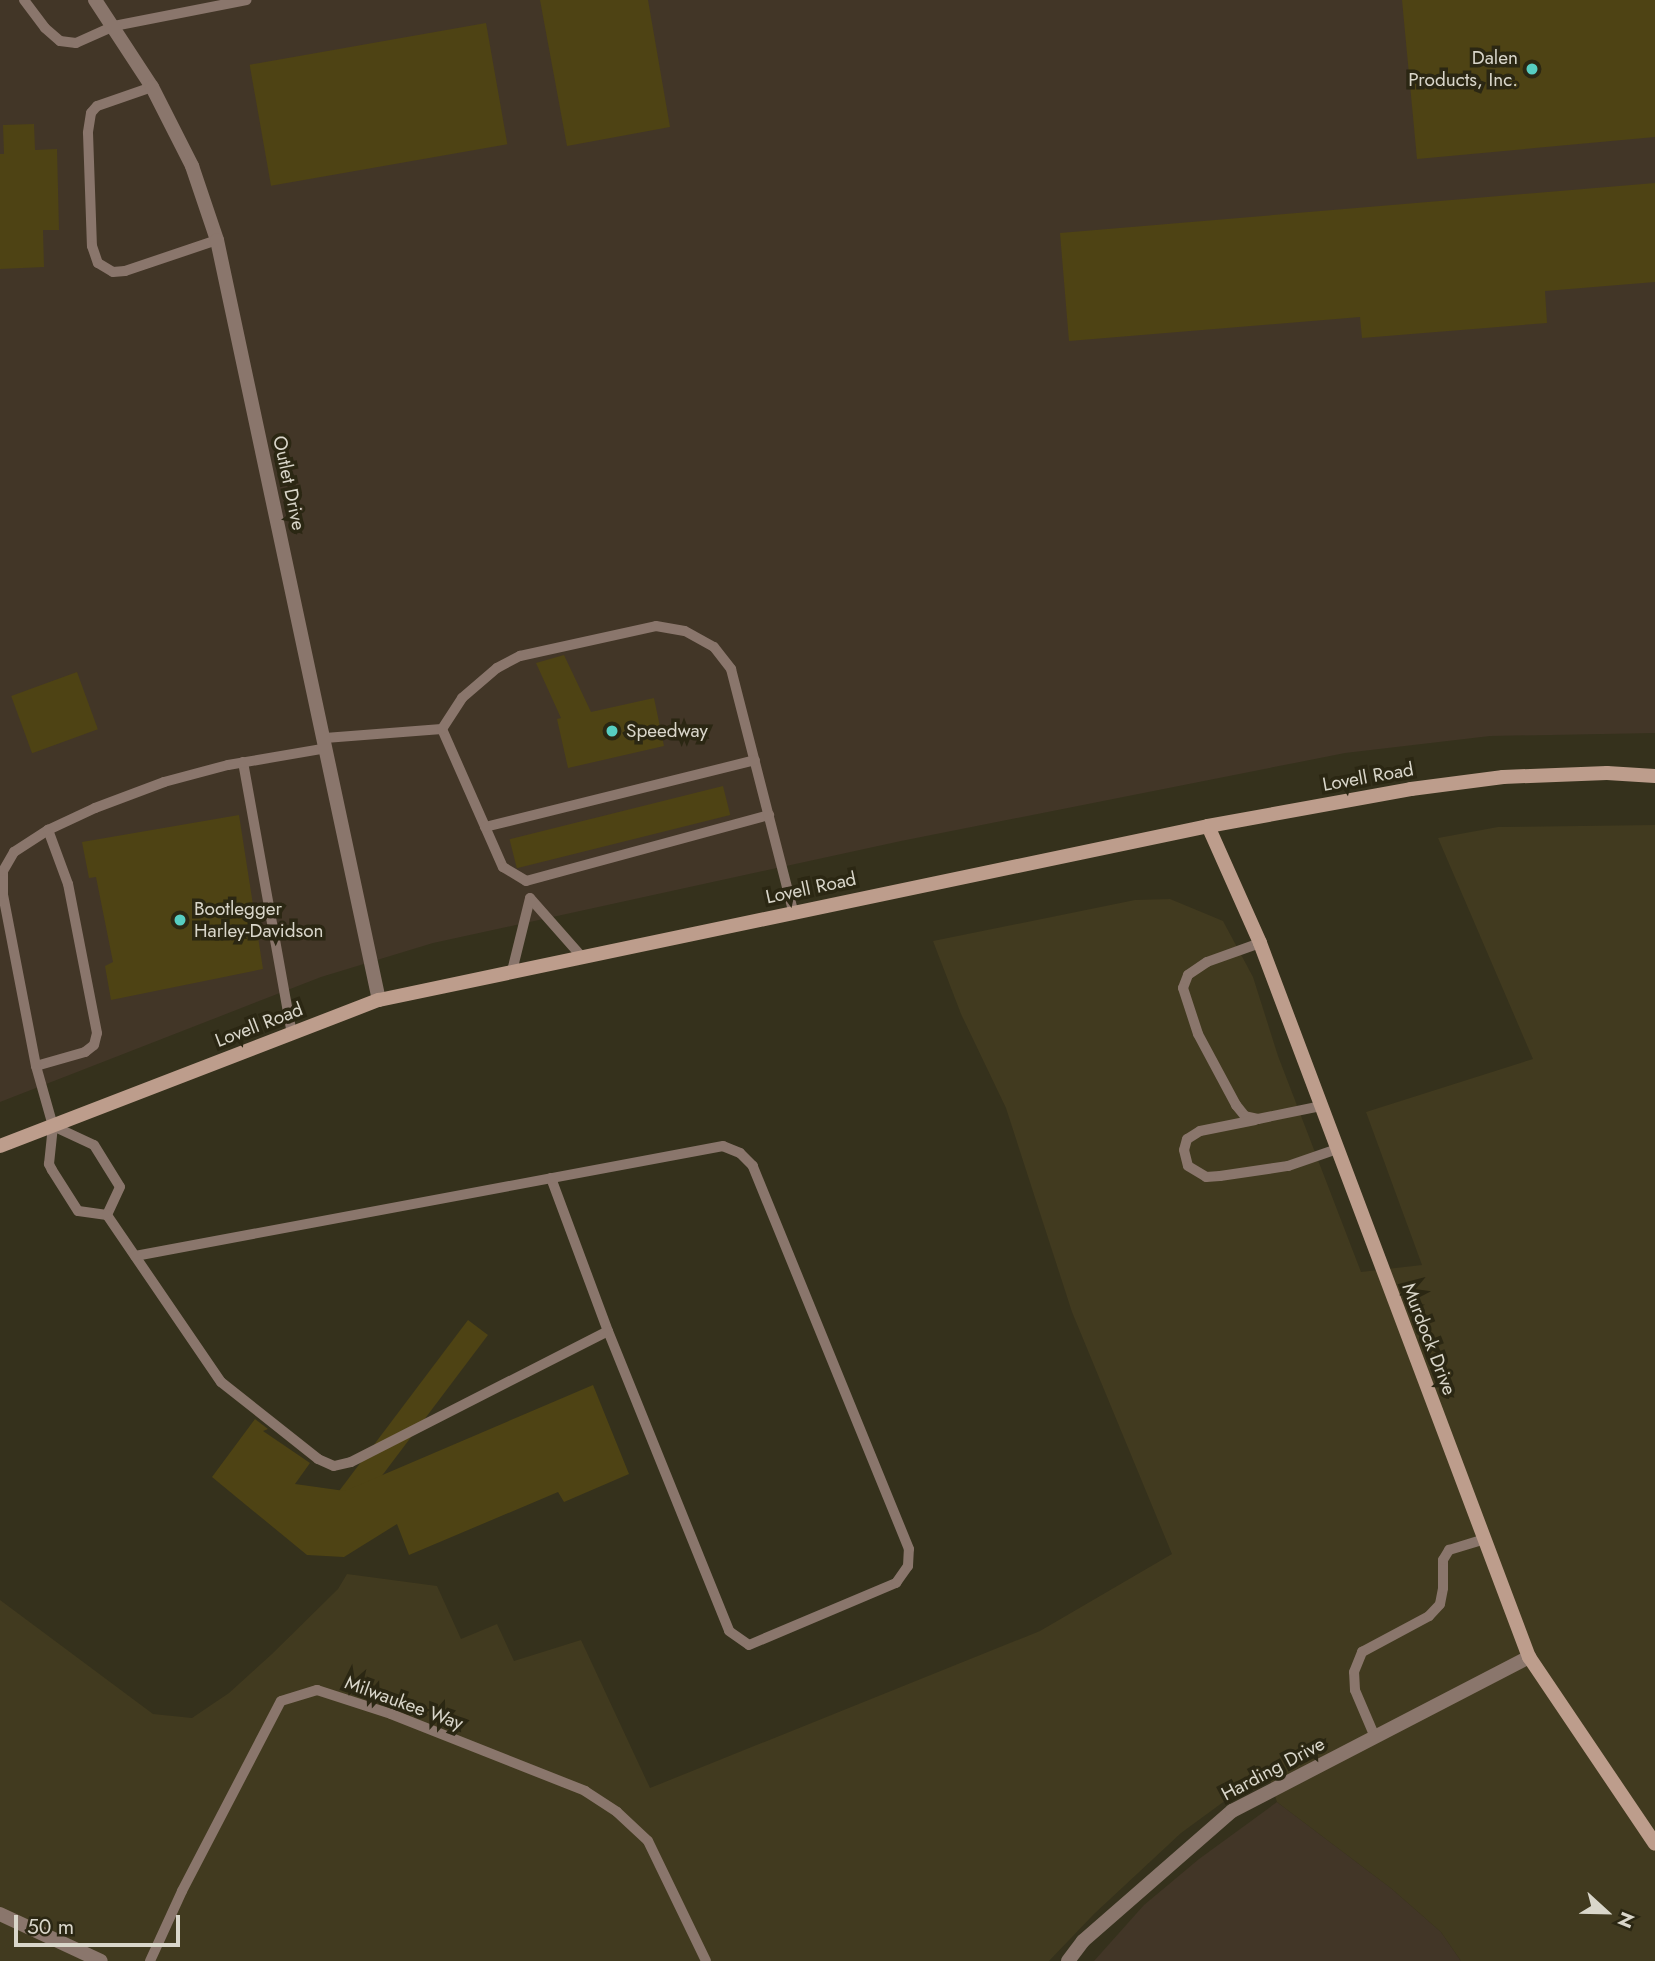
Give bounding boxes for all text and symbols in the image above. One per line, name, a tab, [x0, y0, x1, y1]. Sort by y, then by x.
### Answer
place label: Dalen Products, Inc.	[1408, 47, 1518, 91]
marker: Dalen Products, Inc.	[1524, 61, 1540, 77]
street label: Outlet Drive	[268, 434, 310, 532]
place label: Speedway	[626, 720, 708, 742]
marker: Speedway	[604, 723, 620, 739]
street label: Lovell Road	[1321, 758, 1415, 796]
street label: Lovell Road	[764, 867, 858, 909]
place label: Bootlegger Harley-Davidson	[194, 898, 324, 942]
marker: Bootlegger Harley-Davidson	[172, 912, 188, 928]
street label: Lovell Road	[212, 998, 306, 1052]
street label: Murdock Drive	[1397, 1280, 1461, 1398]
street label: Milwaukee Way	[342, 1671, 466, 1735]
street label: Harding Drive	[1217, 1732, 1329, 1806]
north arrow	[1571, 1877, 1641, 1947]
scale bar	[18, 1902, 184, 1946]
text: N	[1611, 1908, 1641, 1932]
text: 50 m	[27, 1912, 74, 1942]

